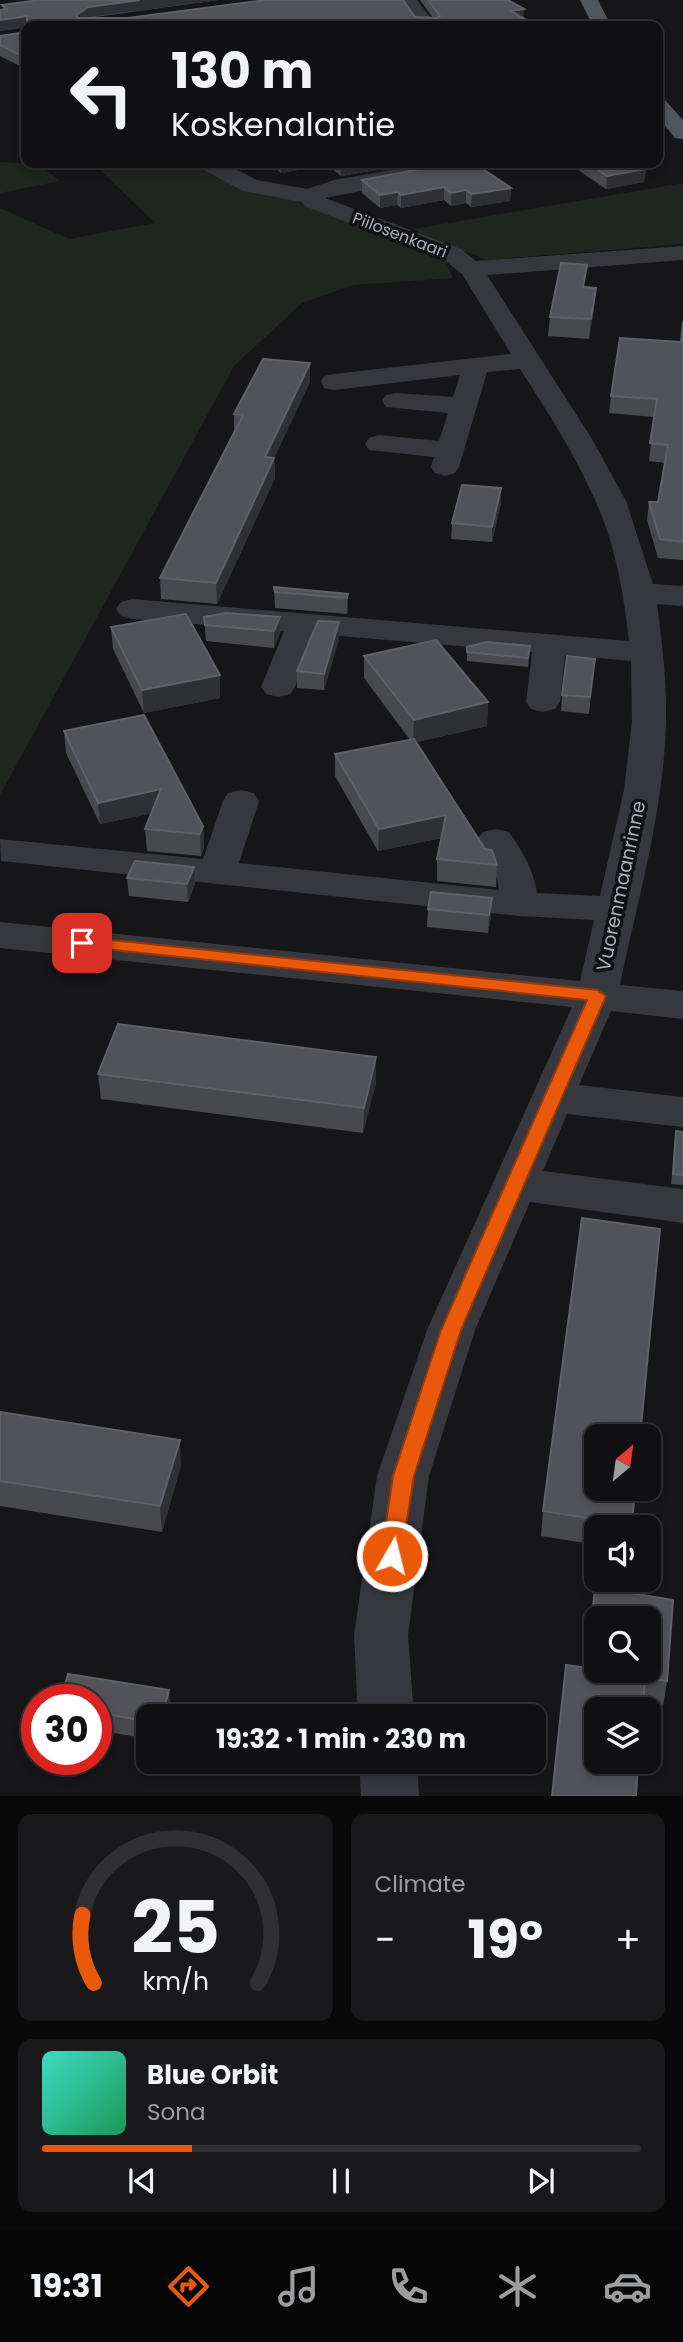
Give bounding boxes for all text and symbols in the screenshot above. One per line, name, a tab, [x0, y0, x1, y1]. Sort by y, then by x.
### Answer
text: 130 m	[171, 37, 313, 105]
icon: left	[56, 49, 147, 140]
text: Koskenalantie	[171, 102, 395, 147]
street label: Piilosenkaari	[349, 206, 451, 264]
street label: Vuorenmaanrinne	[590, 798, 652, 974]
pin	[52, 913, 112, 973]
icon: arrive	[63, 924, 101, 962]
north arrow	[584, 1424, 662, 1502]
map controls	[584, 1424, 661, 1774]
button: sound	[584, 1515, 661, 1592]
position arrow	[355, 1519, 429, 1593]
button: search	[584, 1606, 661, 1683]
speed limit sign: 30	[21, 1684, 112, 1775]
button: layers	[584, 1697, 661, 1774]
text: 19:32 · 1 min · 230 m	[216, 1721, 466, 1757]
text: Climate	[375, 1868, 465, 1900]
text: 25	[131, 1878, 220, 1979]
text: 19°	[467, 1903, 543, 1976]
text: −	[375, 1913, 395, 1966]
text: +	[615, 1913, 641, 1966]
text: km/h	[142, 1964, 209, 1999]
text: Blue Orbit	[147, 2057, 278, 2093]
text: Sona	[147, 2096, 206, 2128]
icon: previous	[123, 2162, 161, 2200]
icon: pause	[322, 2162, 360, 2200]
icon: next	[522, 2162, 560, 2200]
icon: directions	[164, 2262, 213, 2311]
icon: music	[274, 2262, 323, 2311]
icon: phone	[384, 2262, 433, 2311]
icon: climate	[493, 2262, 542, 2311]
icon: car	[603, 2262, 652, 2311]
text: 19:31	[30, 2263, 103, 2308]

